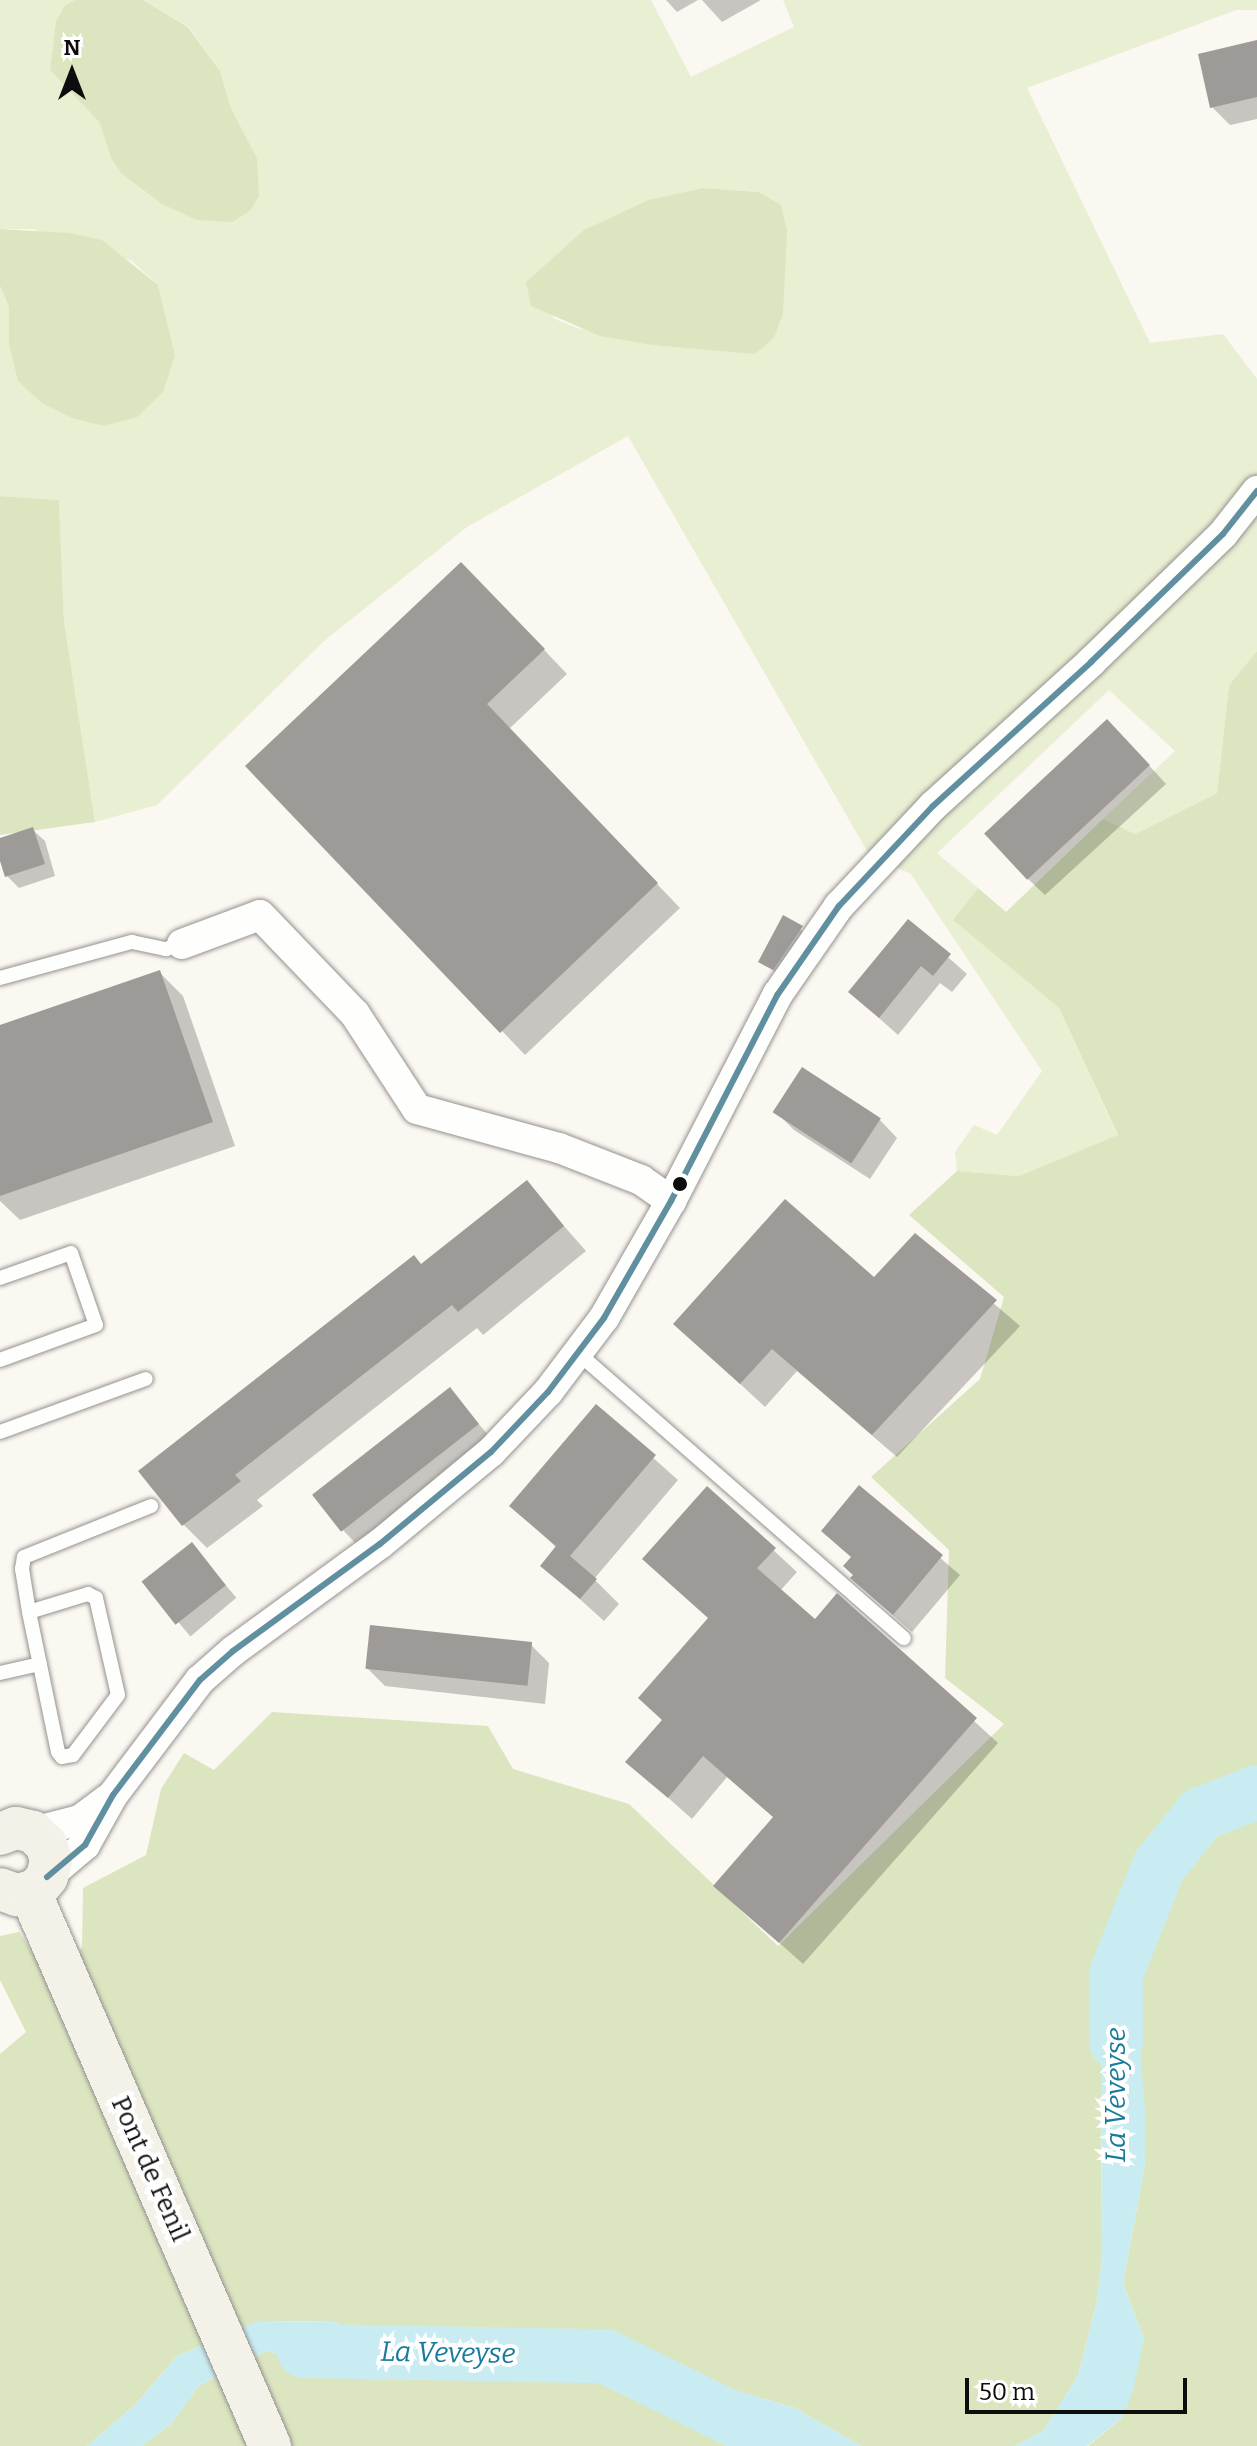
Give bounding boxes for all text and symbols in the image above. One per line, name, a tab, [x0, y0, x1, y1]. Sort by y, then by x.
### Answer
north arrow	[32, 32, 112, 112]
text: N	[64, 34, 80, 61]
unlabelled marker	[672, 1176, 688, 1192]
water label: La Veveyse	[1099, 2027, 1133, 2163]
street label: Pont de Fenil	[104, 2092, 196, 2246]
water label: La Veveyse	[380, 2335, 516, 2371]
scale bar	[969, 2362, 1191, 2412]
text: 50 m	[979, 2378, 1035, 2406]

